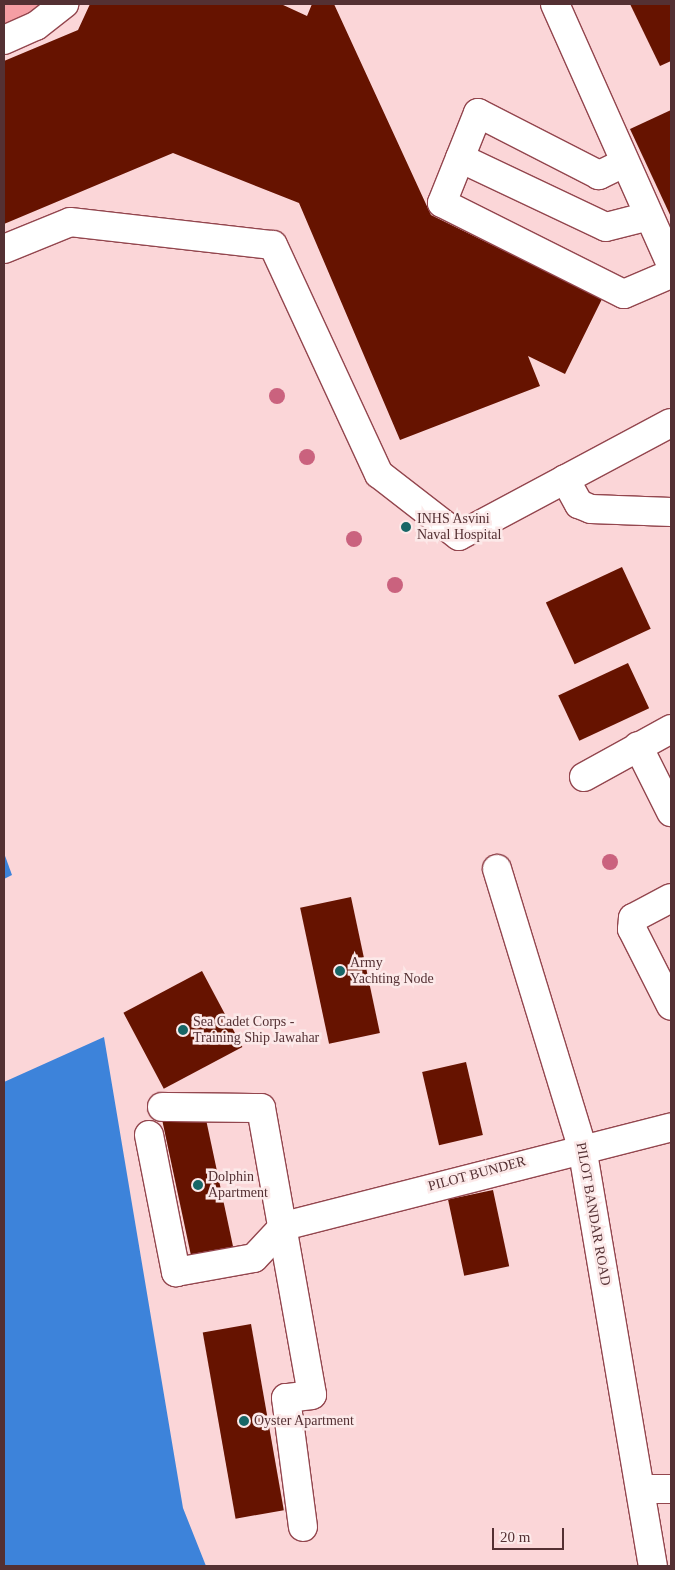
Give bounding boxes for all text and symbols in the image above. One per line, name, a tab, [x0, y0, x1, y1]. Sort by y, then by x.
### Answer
place label: INHS Asvini Naval Hospital	[417, 511, 501, 544]
marker: INHS Asvini Naval Hospital	[399, 520, 413, 534]
place label: Army Yachting Node	[350, 955, 434, 988]
marker: Army Yachting Node	[334, 965, 346, 977]
place label: Sea Cadet Corps - Training Ship Jawahar	[193, 1014, 319, 1046]
marker: Sea Cadet Corps - Training Ship Jawahar	[177, 1024, 189, 1036]
street label: PILOT BANDAR ROAD	[572, 1141, 614, 1287]
street label: PILOT BUNDER	[426, 1153, 528, 1195]
place label: Dolphin Apartment	[208, 1169, 268, 1202]
marker: Dolphin Apartment	[192, 1179, 204, 1191]
place label: Oyster Apartment	[254, 1413, 355, 1429]
marker: Oyster Apartment	[238, 1415, 250, 1427]
scale bar	[495, 1518, 568, 1550]
text: 20 m	[500, 1529, 530, 1545]

